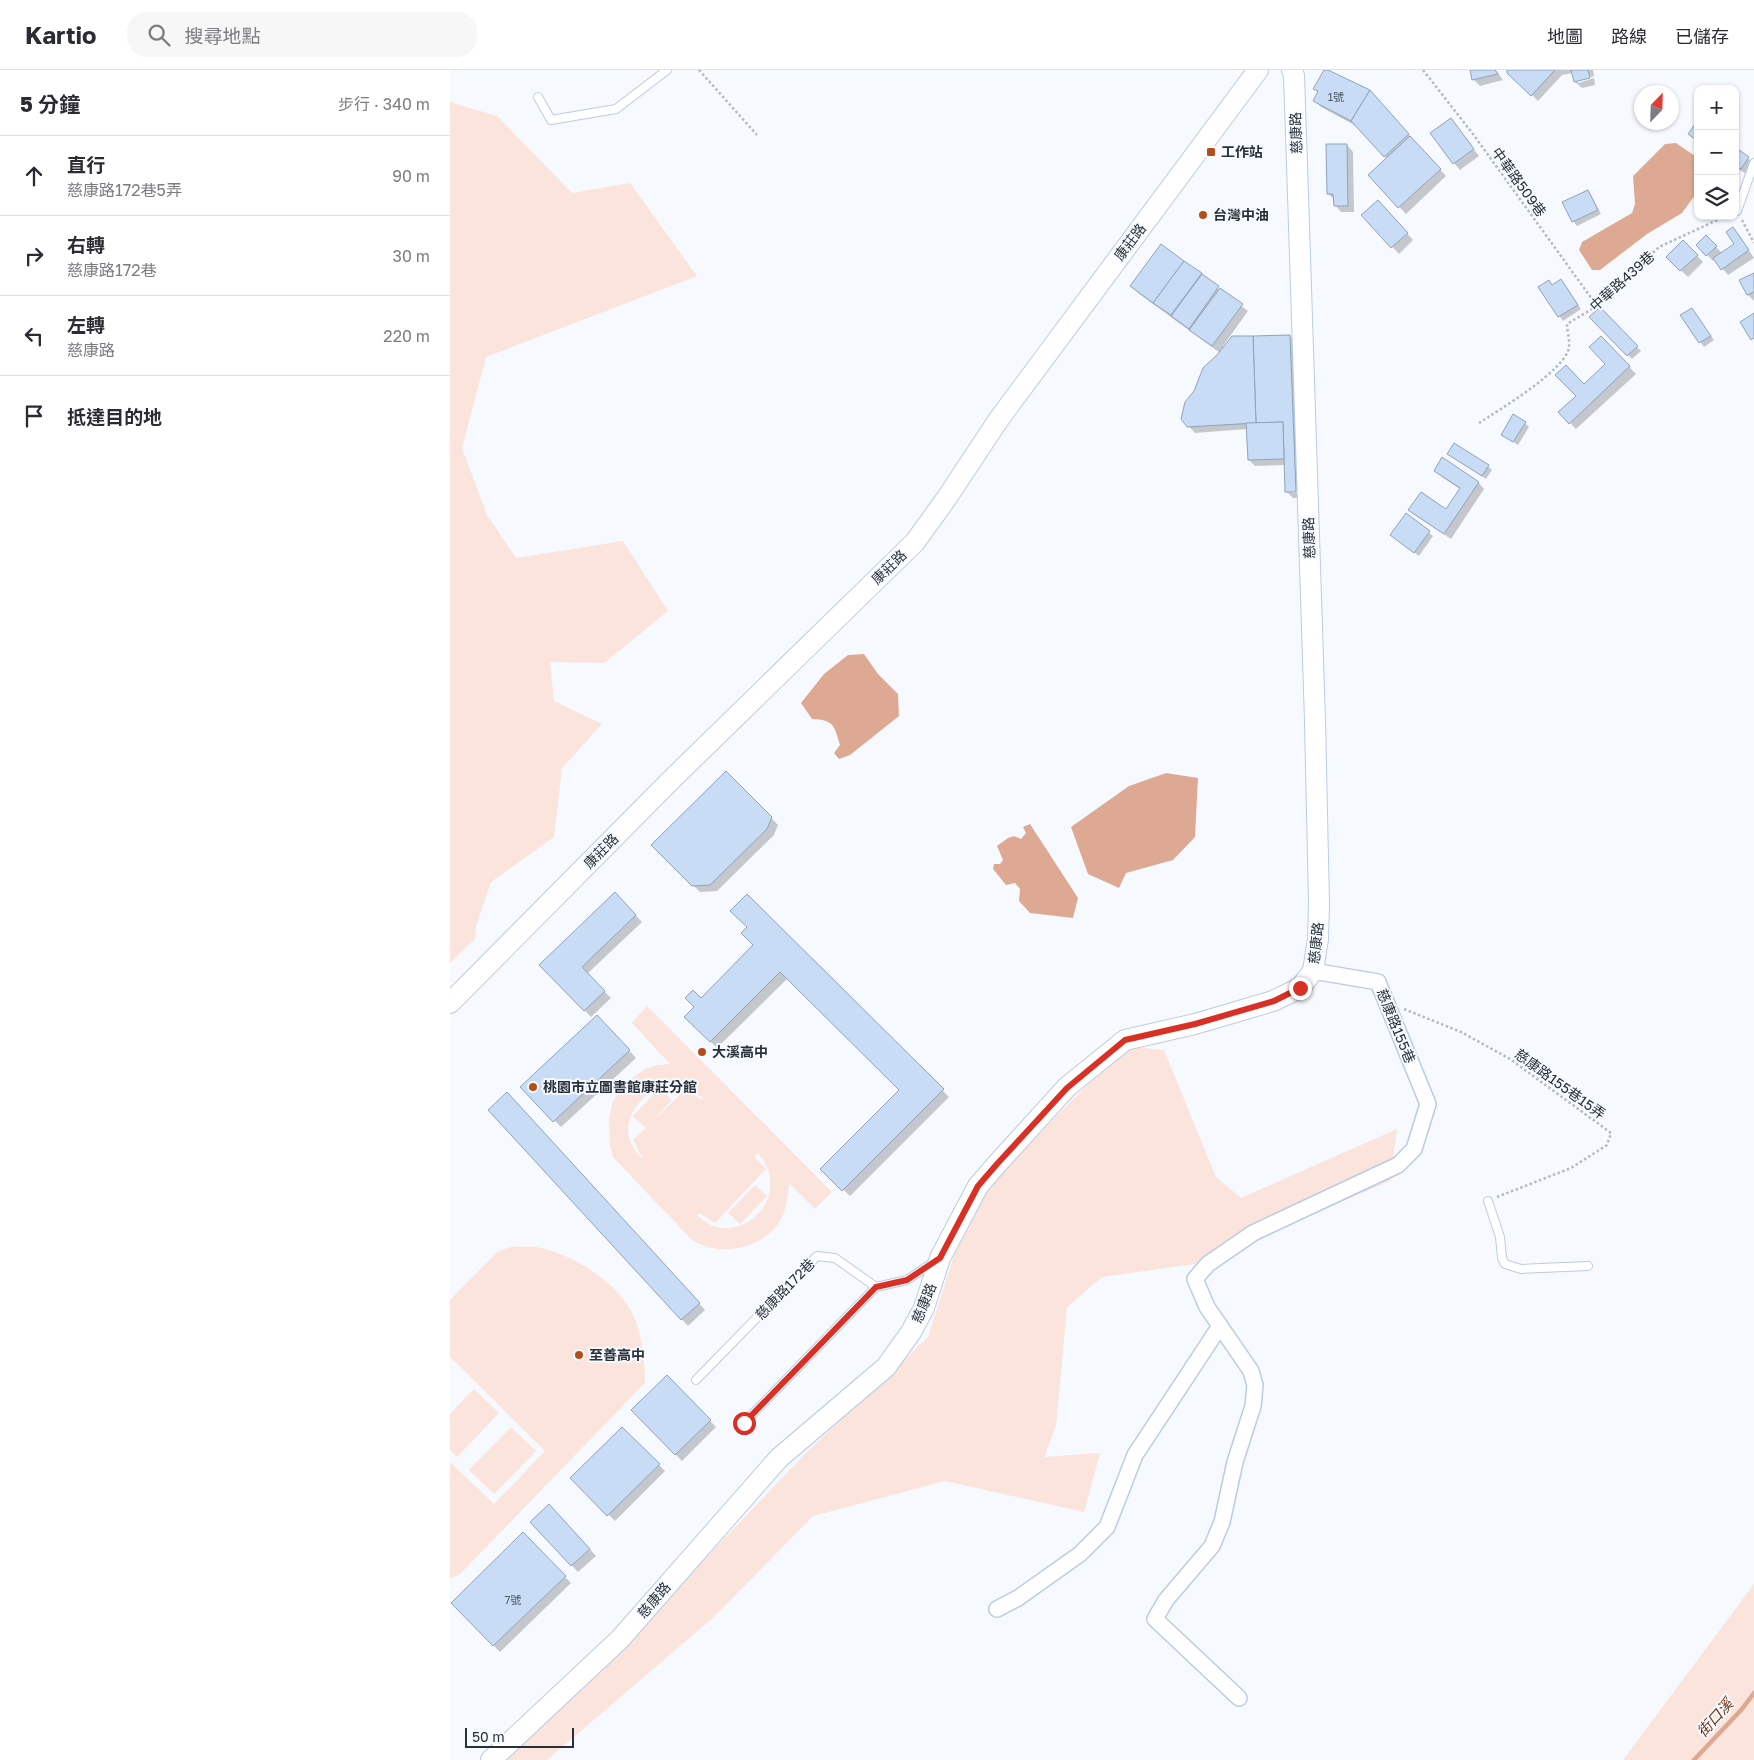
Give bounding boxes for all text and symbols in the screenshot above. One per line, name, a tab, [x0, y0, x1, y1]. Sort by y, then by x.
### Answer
search box	[127, 12, 477, 57]
text: Kartio	[25, 20, 97, 49]
icon: search	[145, 21, 173, 49]
text: 搜尋地點	[185, 24, 261, 47]
text: 地圖	[1547, 25, 1583, 47]
text: 路線	[1611, 25, 1647, 47]
text: 已儲存	[1675, 25, 1729, 47]
north arrow	[1634, 85, 1679, 130]
map controls	[1694, 85, 1739, 220]
button: +	[1694, 85, 1739, 130]
house number: 1號	[1328, 90, 1344, 103]
text: 5 分鐘	[20, 91, 80, 117]
text: 步行 · 340 m	[338, 94, 430, 114]
street label: 慈康路	[1286, 112, 1305, 154]
button: −	[1694, 130, 1739, 175]
place label: 工作站	[1221, 143, 1263, 160]
street label: 中華路509巷	[1489, 144, 1550, 220]
marker: 工作站	[1205, 146, 1217, 158]
text: 直行	[67, 153, 105, 176]
icon: ahead	[20, 162, 48, 190]
text: 90 m	[392, 166, 430, 186]
button: layers	[1694, 175, 1739, 220]
text: 慈康路172巷5弄	[67, 180, 182, 200]
place label: 台灣中油	[1213, 206, 1269, 223]
marker: 台灣中油	[1197, 209, 1209, 221]
street label: 康莊路	[1110, 220, 1149, 264]
text: 右轉	[67, 233, 105, 256]
icon: right	[20, 242, 48, 270]
text: 30 m	[393, 246, 430, 266]
street label: 中華路439巷	[1586, 247, 1658, 314]
text: 慈康路172巷	[67, 260, 157, 280]
text: 左轉	[67, 313, 105, 336]
icon: left	[20, 322, 48, 350]
text: 220 m	[383, 326, 430, 346]
text: 慈康路	[67, 340, 115, 360]
icon: arrive	[20, 402, 48, 430]
text: 抵達目的地	[67, 405, 162, 428]
street label: 慈康路	[1299, 517, 1318, 559]
street label: 康莊路	[868, 546, 910, 587]
street label: 康莊路	[580, 830, 622, 872]
street label: 慈康路	[1305, 921, 1326, 965]
route end	[1289, 977, 1312, 1000]
street label: 慈康路155巷	[1374, 986, 1419, 1066]
place label: 大溪高中	[712, 1043, 768, 1060]
street label: 慈康路155巷15弄	[1512, 1045, 1609, 1122]
marker: 大溪高中	[696, 1046, 708, 1058]
place label: 桃園市立圖書館康莊分館	[543, 1078, 697, 1095]
marker: 桃園市立圖書館康莊分館	[527, 1081, 539, 1093]
street label: 慈康路172巷	[751, 1255, 818, 1323]
street label: 慈康路	[908, 1280, 939, 1325]
place label: 至善高中	[589, 1346, 645, 1363]
marker: 至善高中	[573, 1349, 585, 1361]
route start	[733, 1412, 756, 1435]
street label: 慈康路	[633, 1578, 674, 1621]
house number: 7號	[505, 1593, 521, 1606]
water label: 街口溪	[1693, 1693, 1737, 1740]
scale bar	[465, 1725, 574, 1748]
text: 50 m	[472, 1728, 505, 1745]

